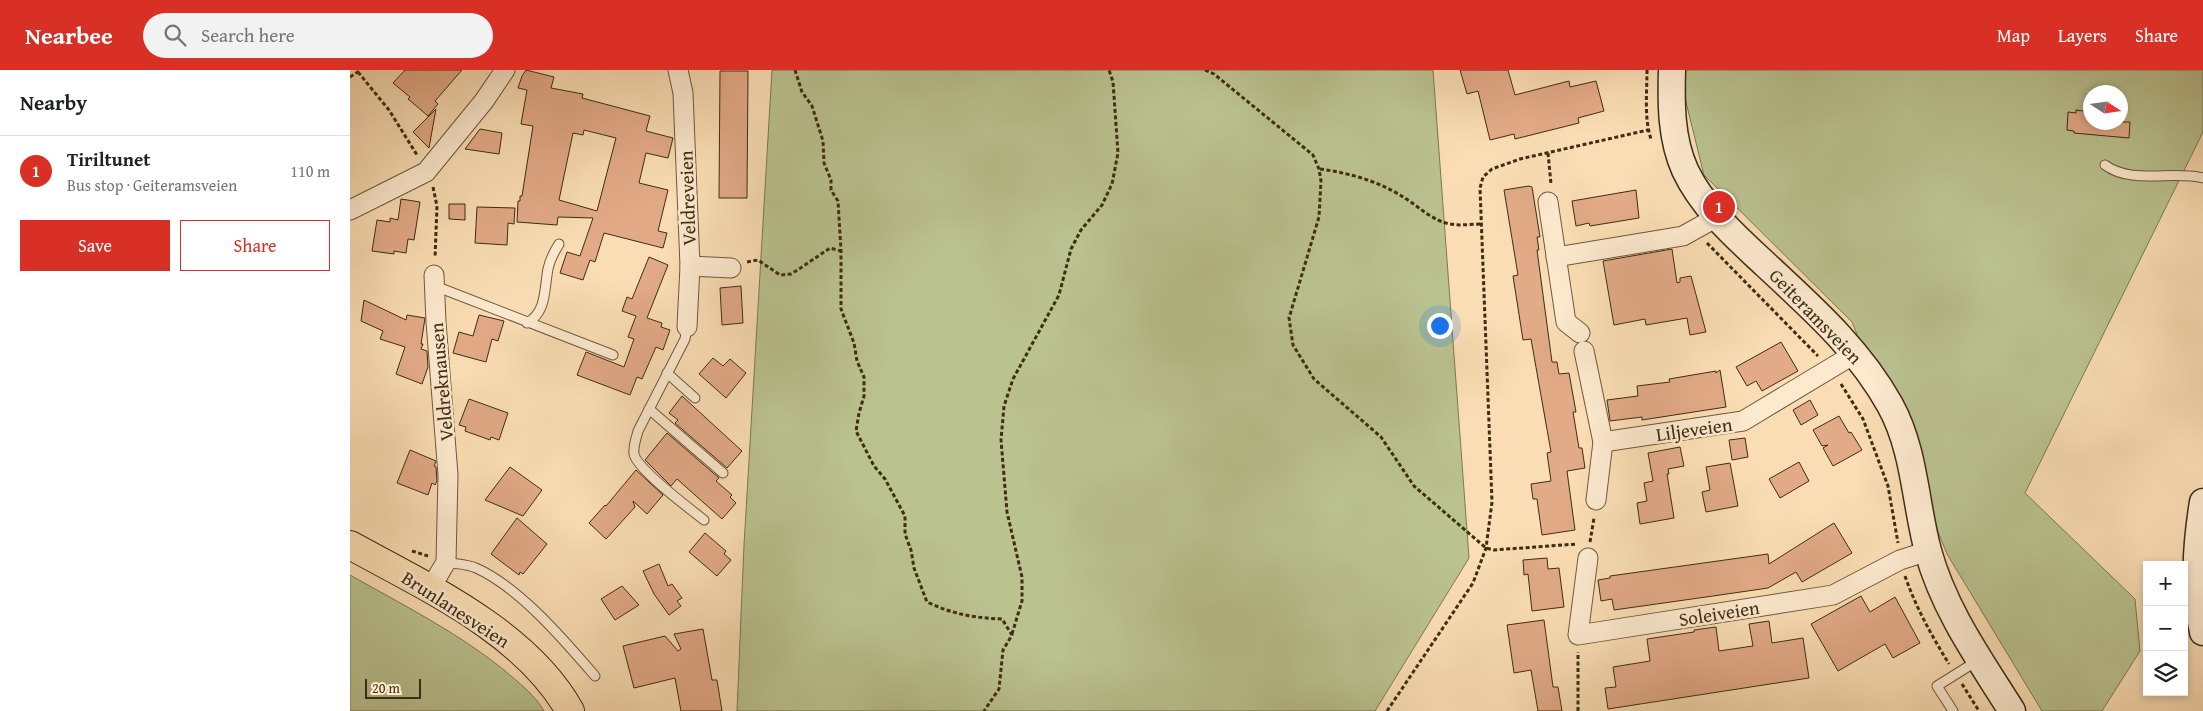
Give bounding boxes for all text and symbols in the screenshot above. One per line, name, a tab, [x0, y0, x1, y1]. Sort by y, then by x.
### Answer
search box	[143, 13, 493, 58]
text: Nearbee	[25, 18, 113, 53]
icon: search	[161, 21, 189, 49]
text: Search here	[201, 21, 295, 49]
text: Map	[1997, 22, 2030, 49]
text: Layers	[2058, 22, 2107, 49]
text: Share	[2135, 22, 2178, 49]
north arrow	[2083, 85, 2128, 130]
text: Nearby	[20, 87, 87, 118]
text: Tiriltunet	[67, 145, 150, 173]
street label: Veldreveien	[671, 150, 703, 246]
text: 1	[32, 159, 40, 183]
text: 110 m	[290, 159, 330, 183]
text: Bus stop · Geiteramsveien	[67, 173, 237, 197]
pin: 1	[1703, 188, 1735, 226]
button: Save	[20, 220, 170, 271]
button: Share	[180, 220, 330, 271]
street label: Geiteramsveien	[1763, 262, 1869, 370]
your location	[1427, 313, 1453, 339]
street label: Veldreknausen	[422, 321, 460, 442]
street label: Liljeveien	[1654, 410, 1734, 448]
map controls	[2143, 561, 2188, 696]
button: +	[2143, 561, 2188, 606]
street label: Brunlanesveien	[396, 564, 516, 655]
street label: Soleiveien	[1677, 593, 1762, 633]
button: −	[2143, 606, 2188, 651]
button: layers	[2143, 651, 2188, 696]
scale bar	[365, 676, 421, 699]
text: 20 m	[372, 678, 400, 698]

